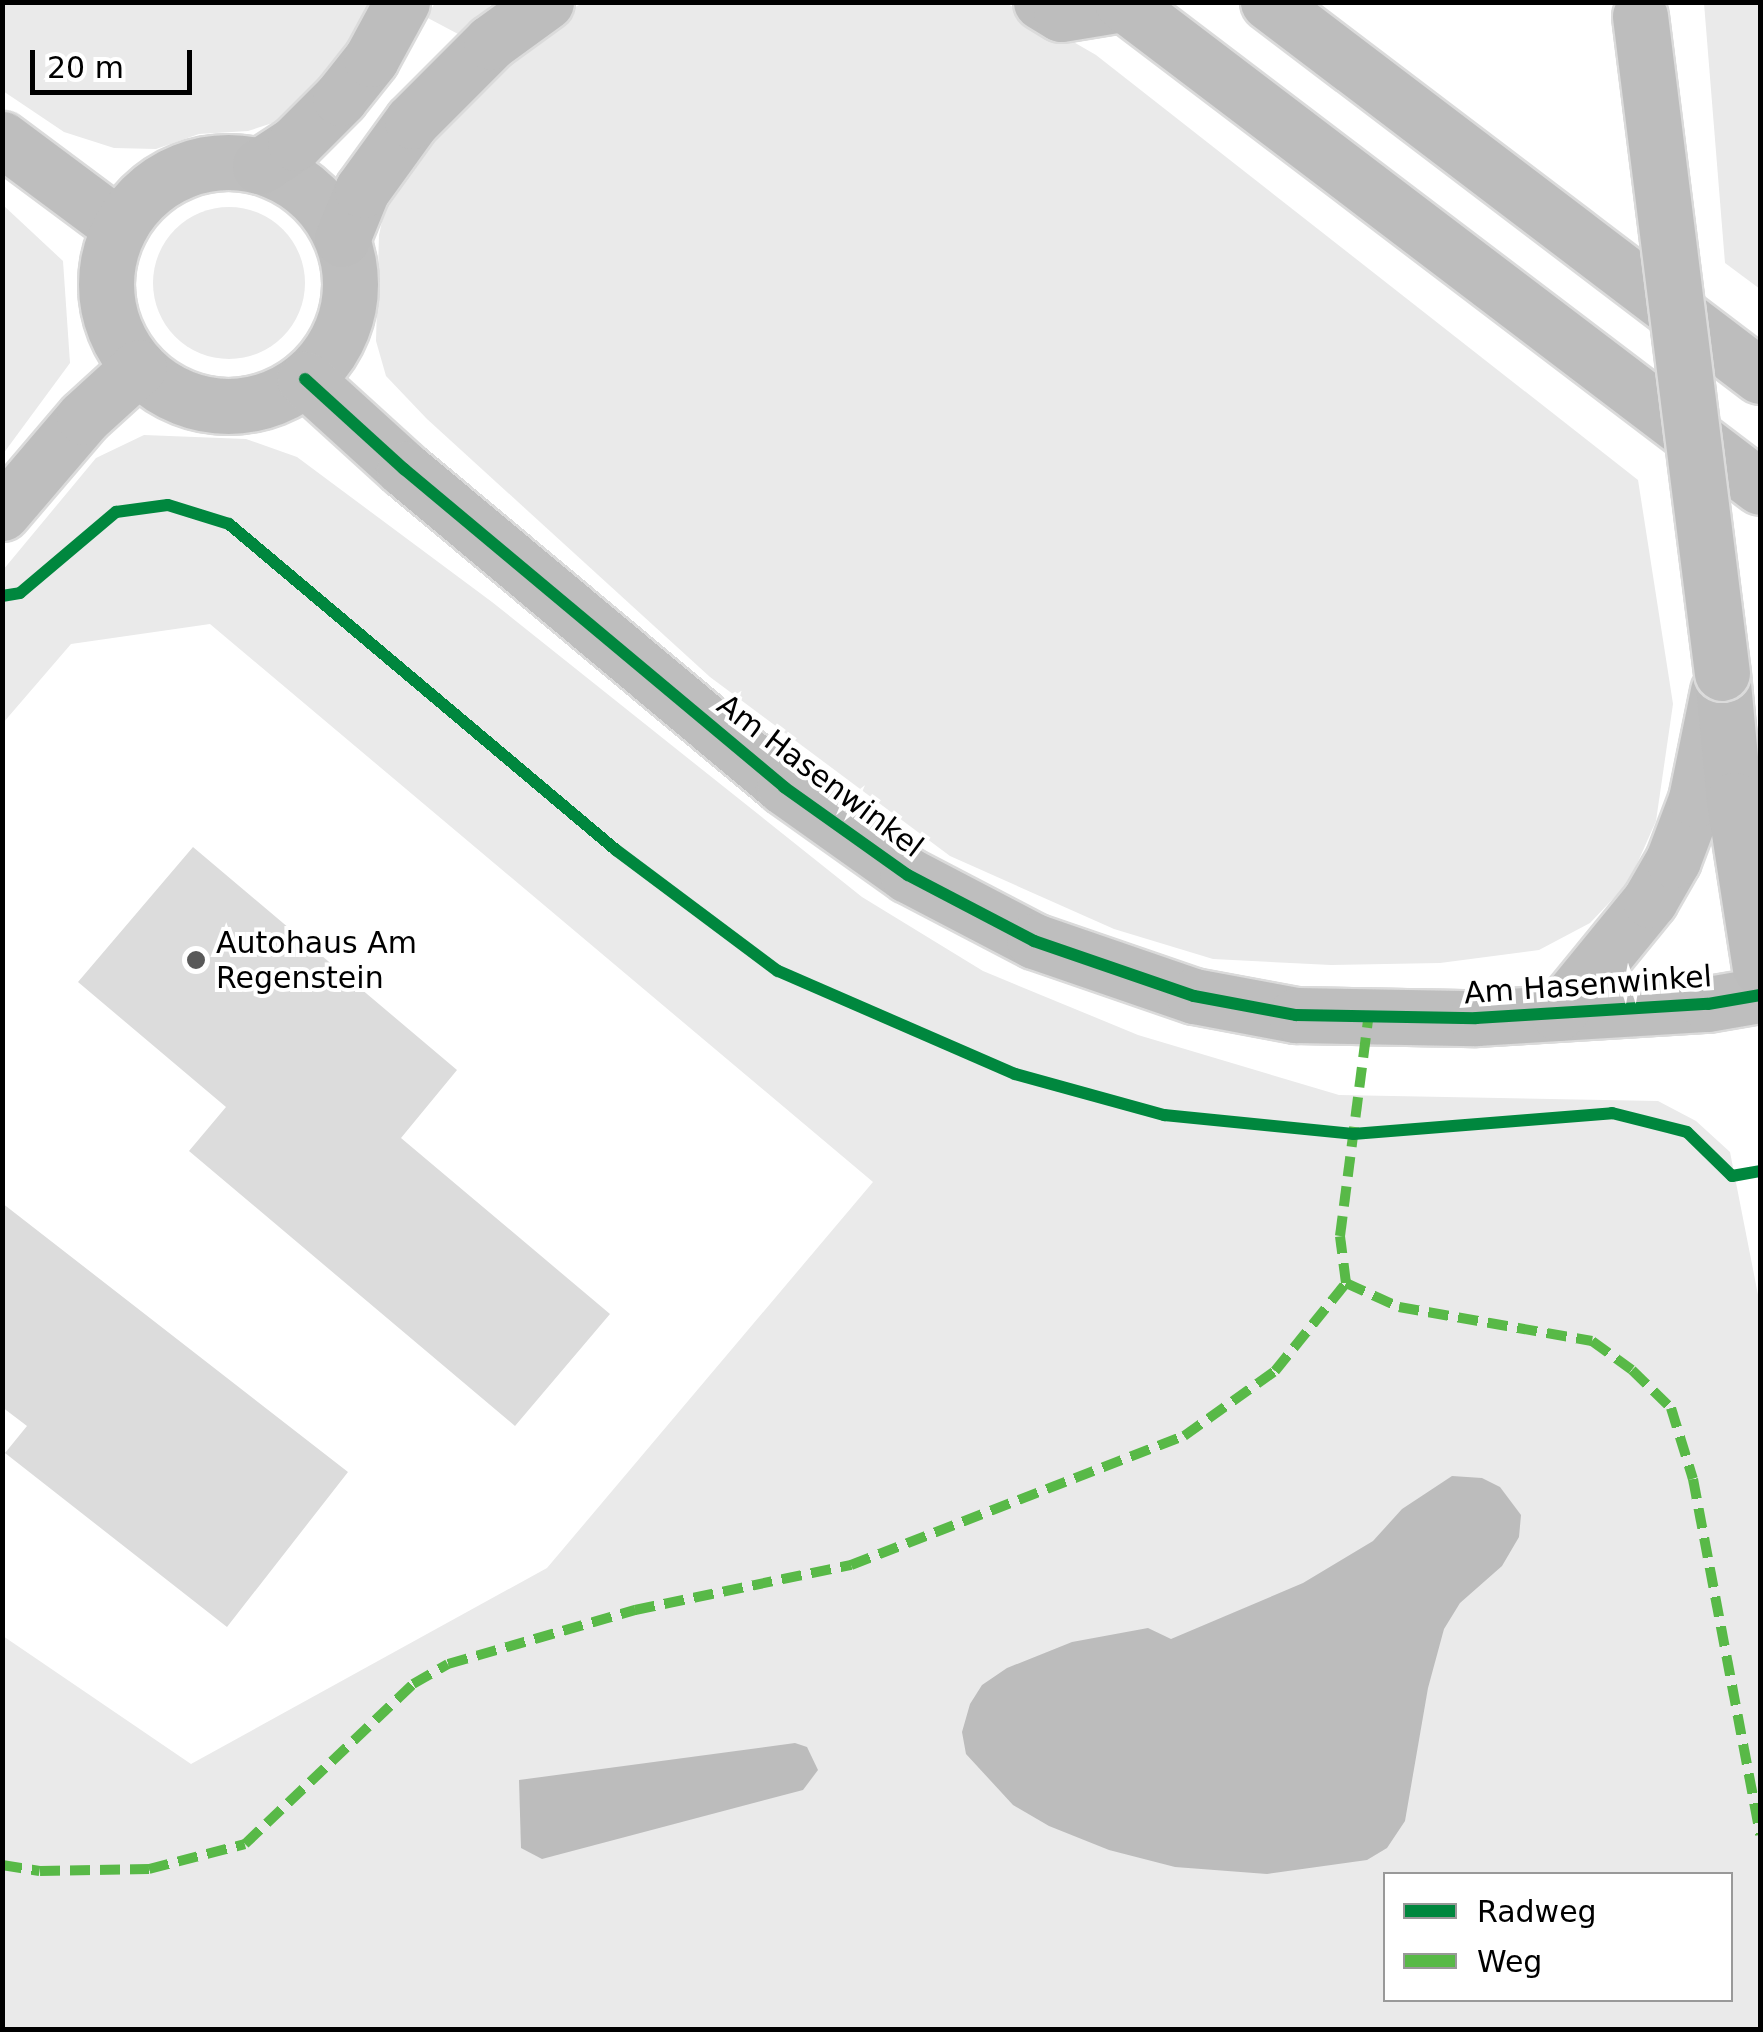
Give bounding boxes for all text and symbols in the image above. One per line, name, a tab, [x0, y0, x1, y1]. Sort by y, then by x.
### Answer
scale bar	[35, 30, 198, 92]
text: 20 m	[47, 50, 124, 85]
street label: Am Hasenwinkel	[710, 687, 930, 865]
place label: Autohaus Am Regenstein	[216, 925, 417, 996]
marker: Autohaus Am Regenstein	[185, 949, 207, 971]
street label: Am Hasenwinkel	[1463, 958, 1713, 1012]
legend	[1383, 1872, 1733, 2002]
text: Radweg	[1477, 1894, 1597, 1929]
text: Weg	[1477, 1944, 1542, 1979]

